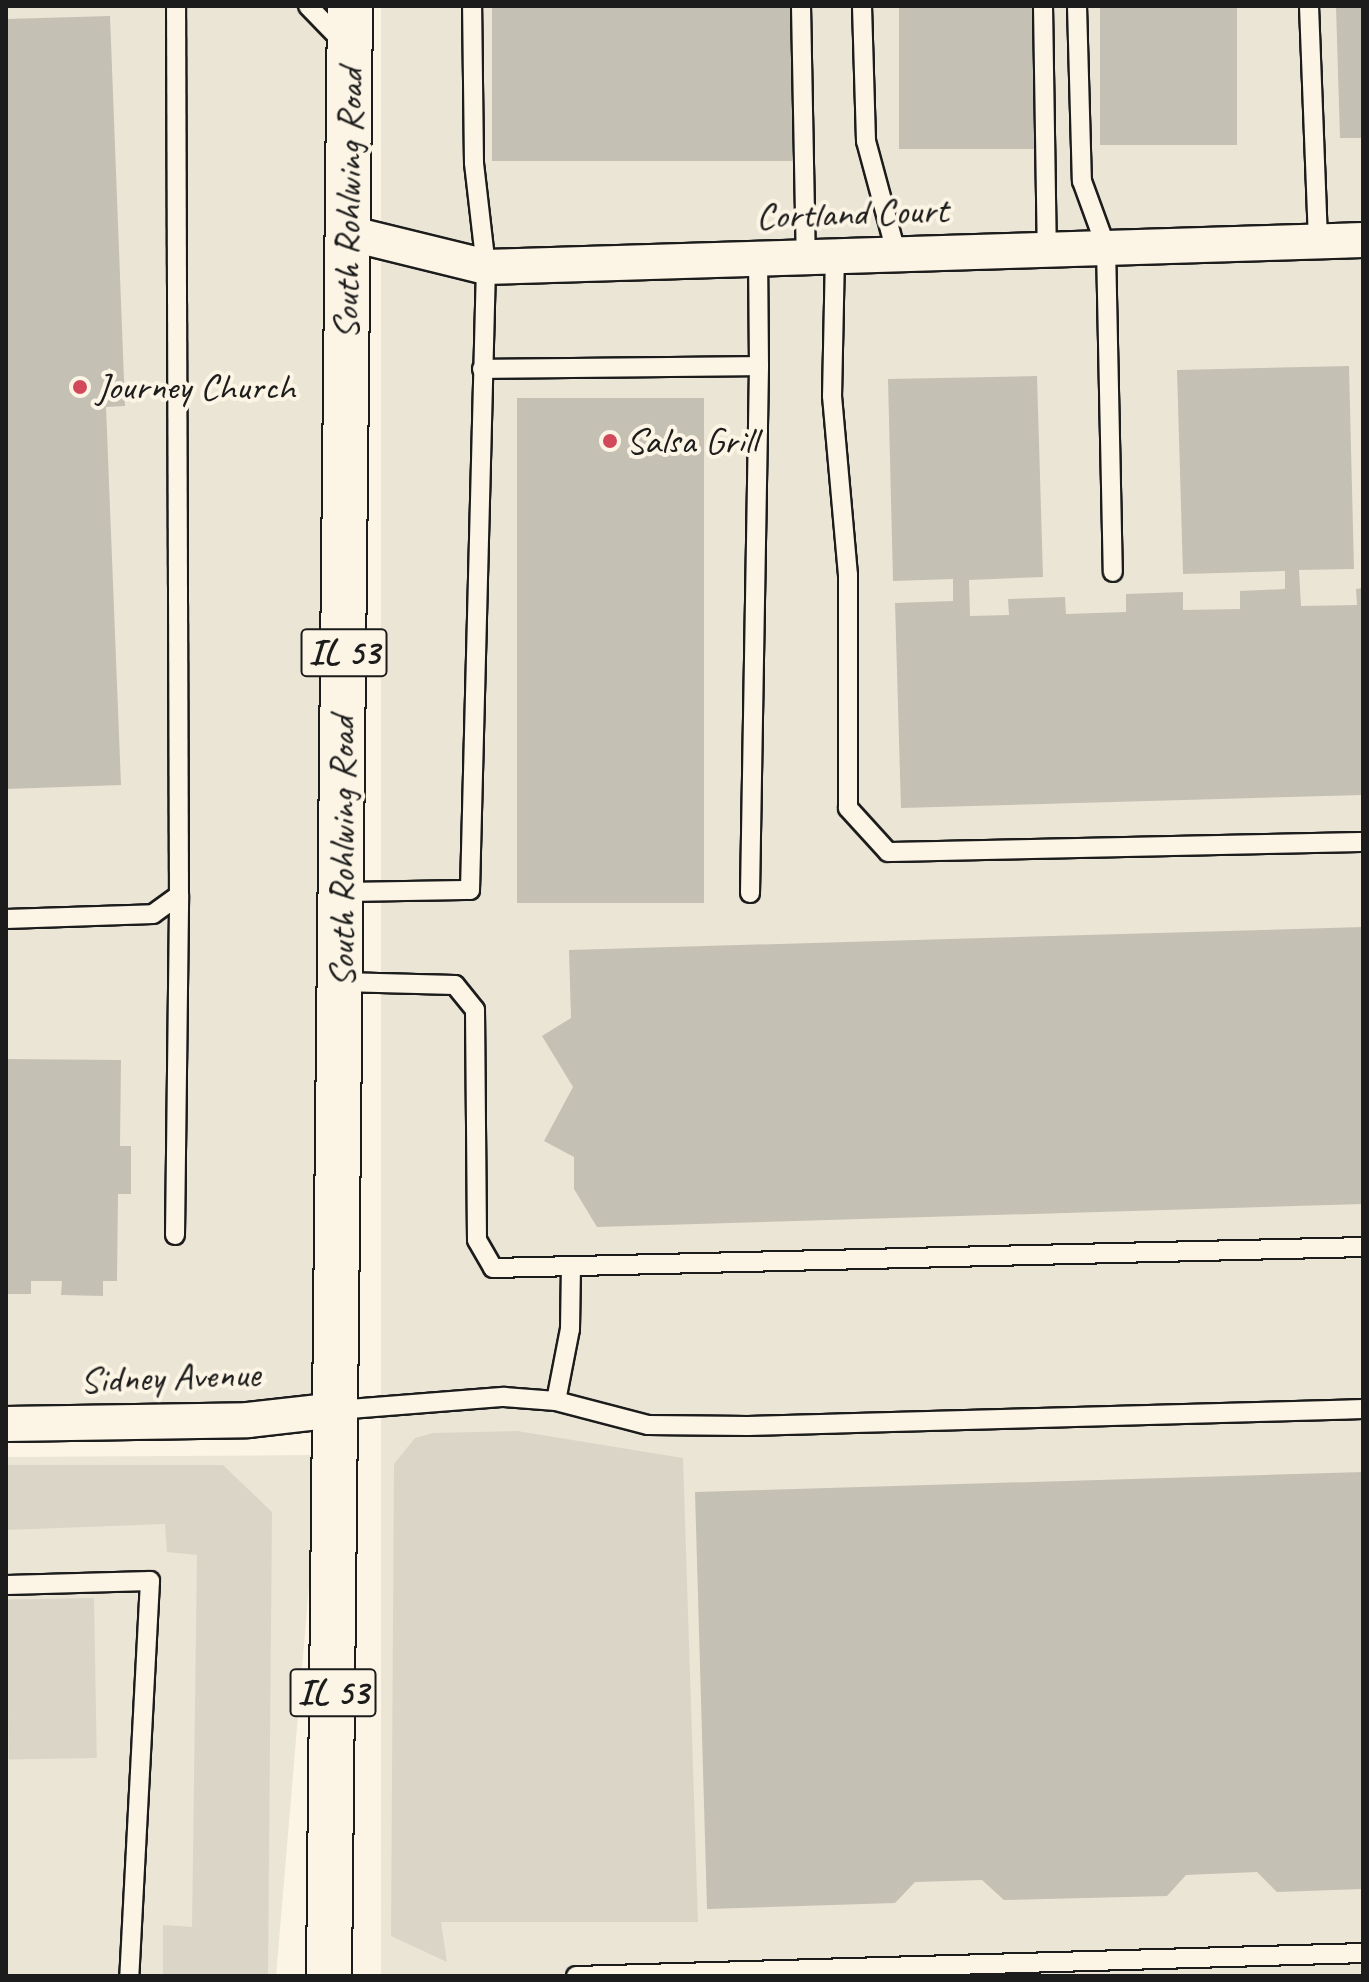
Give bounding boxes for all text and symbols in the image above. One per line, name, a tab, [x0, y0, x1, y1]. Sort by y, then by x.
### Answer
street label: South Rohlwing Road	[323, 68, 373, 340]
street label: Cortland Court	[755, 187, 949, 239]
place label: Journey Church	[96, 364, 295, 410]
marker: Journey Church	[71, 378, 89, 396]
place label: Salsa Grill	[626, 418, 757, 464]
marker: Salsa Grill	[601, 432, 619, 450]
road number: IL 53	[300, 621, 388, 685]
street label: South Rohlwing Road	[319, 716, 365, 988]
street label: Sidney Avenue	[79, 1351, 261, 1403]
road number: IL 53	[289, 1661, 377, 1725]

